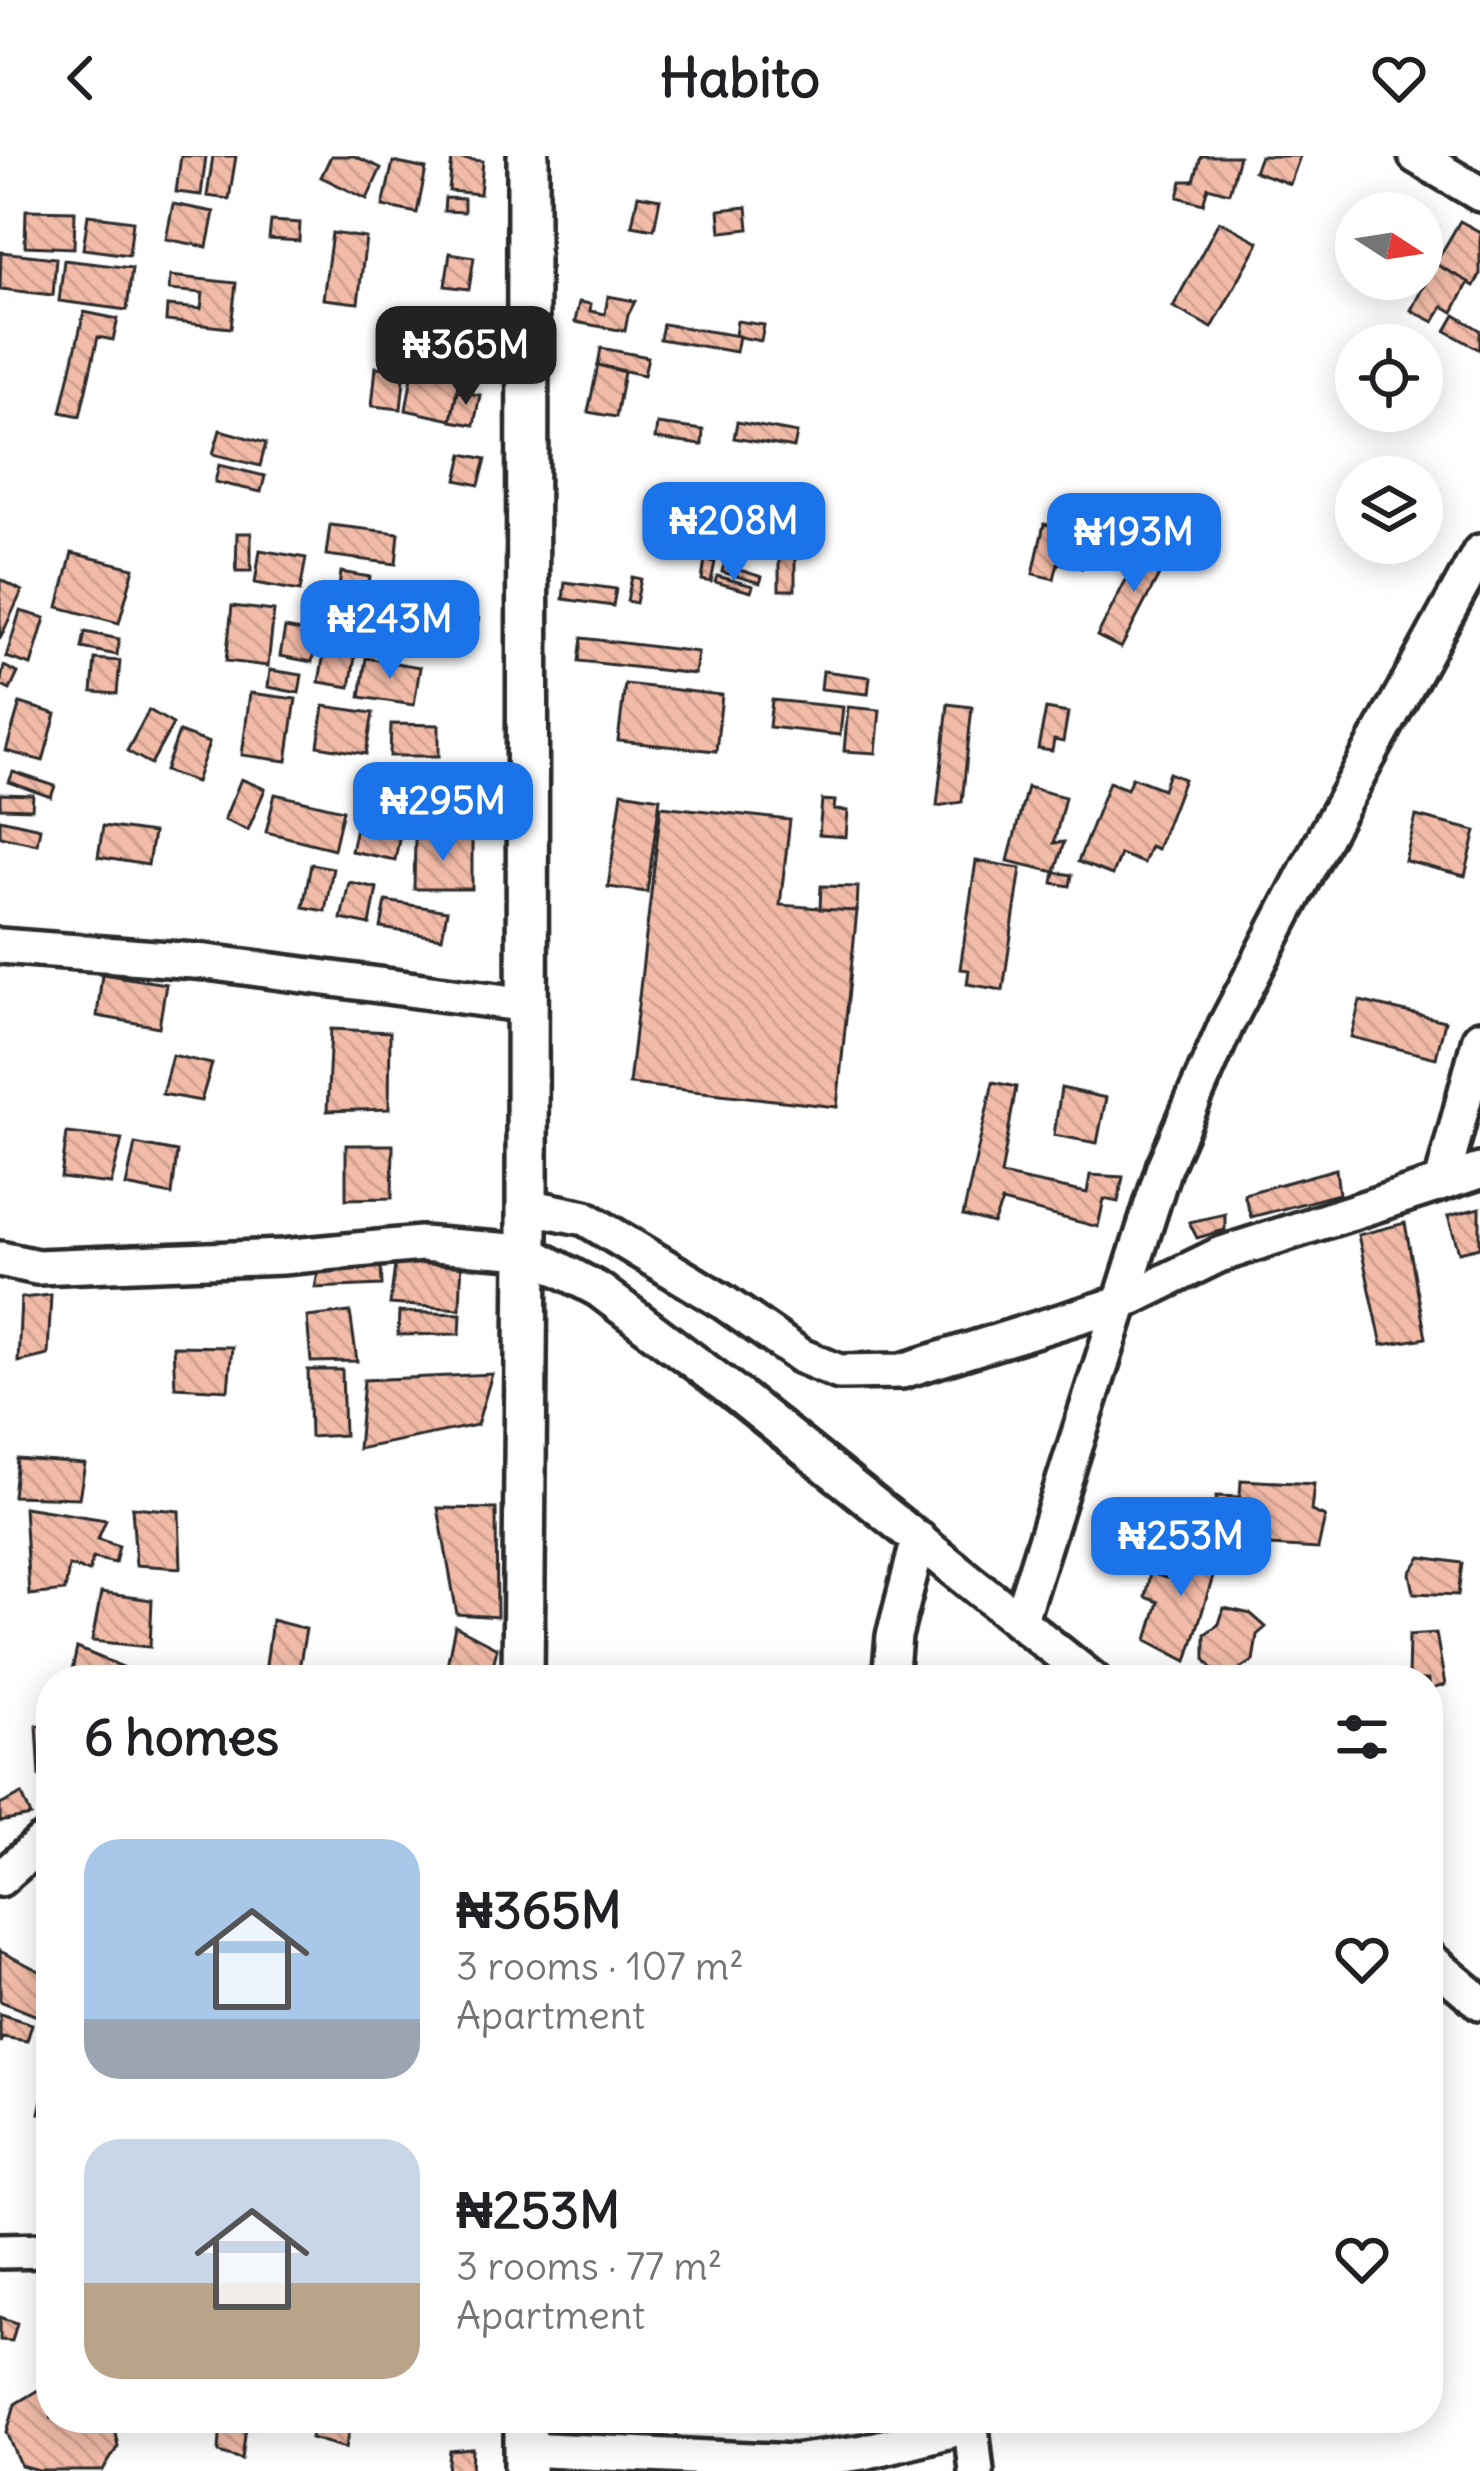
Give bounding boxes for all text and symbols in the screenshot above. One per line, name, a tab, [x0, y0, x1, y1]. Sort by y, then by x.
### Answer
text: Habito	[660, 44, 820, 112]
icon: back	[48, 45, 114, 111]
icon: heart	[1366, 45, 1432, 111]
north arrow	[1335, 192, 1443, 300]
map controls	[1335, 192, 1443, 564]
pin: ₦365M	[382, 306, 550, 408]
text: ₦365M	[403, 320, 529, 369]
button: locate	[1335, 324, 1443, 432]
button: layers	[1335, 456, 1443, 564]
pin: ₦208M	[650, 482, 818, 584]
pin: ₦193M	[1050, 493, 1218, 595]
text: ₦208M	[669, 496, 799, 545]
text: ₦193M	[1074, 507, 1194, 556]
pin: ₦243M	[306, 580, 474, 682]
text: ₦243M	[327, 594, 453, 643]
pin: ₦295M	[359, 762, 527, 864]
text: ₦295M	[380, 776, 506, 825]
pin: ₦253M	[1097, 1497, 1265, 1599]
text: ₦253M	[1118, 1511, 1244, 1560]
icon: filters	[1329, 1704, 1395, 1770]
text: 6 homes	[84, 1705, 279, 1769]
text: ₦365M	[456, 1878, 622, 1942]
icon: home	[180, 1887, 324, 2031]
icon: heart	[1329, 1926, 1395, 1992]
text: 3 rooms · 107 m²	[456, 1942, 744, 1991]
text: Apartment	[456, 1991, 645, 2040]
text: ₦253M	[456, 2178, 620, 2242]
icon: home	[180, 2187, 324, 2331]
icon: heart	[1329, 2226, 1395, 2292]
text: 3 rooms · 77 m²	[456, 2242, 722, 2291]
text: Apartment	[456, 2291, 645, 2340]

